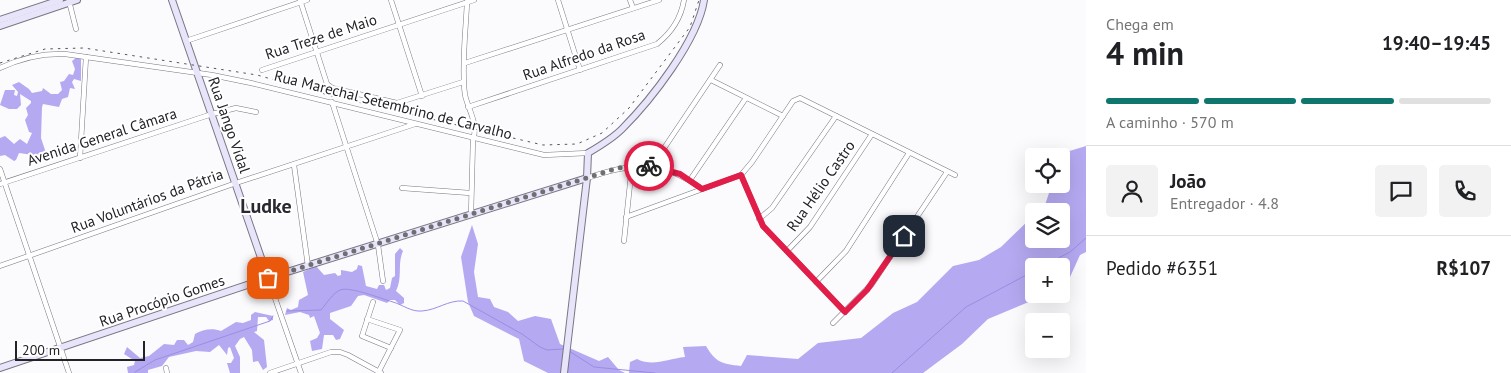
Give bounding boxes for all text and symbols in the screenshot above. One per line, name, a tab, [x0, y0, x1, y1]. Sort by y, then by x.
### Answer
street label: Rua Treze de Maio	[263, 10, 379, 64]
text: Chega em	[1106, 14, 1174, 34]
street label: Rua Alfredo da Rosa	[520, 25, 648, 84]
text: 19:40–19:45	[1382, 31, 1491, 55]
text: 4 min	[1106, 32, 1184, 74]
street label: Rua Marechal Setembrino de Carvalho	[272, 66, 514, 143]
street label: Rua Jango Vidal	[204, 74, 255, 176]
street label: Avenida General Câmara	[25, 103, 179, 170]
text: A caminho · 570 m	[1106, 112, 1234, 132]
street label: Rua Hélio Castro	[782, 137, 859, 235]
courier	[624, 141, 674, 191]
map controls	[1025, 148, 1070, 358]
button: locate	[1025, 148, 1070, 193]
icon: bike	[635, 152, 663, 180]
street label: Rua Voluntários da Pátria	[68, 164, 226, 237]
button: person	[1106, 165, 1158, 217]
button: chat	[1375, 165, 1427, 217]
button: phone	[1439, 165, 1491, 217]
text: João	[1170, 169, 1206, 193]
district label: Ludke	[240, 193, 292, 219]
text: Entregador · 4.8	[1170, 193, 1279, 213]
button: layers	[1025, 203, 1070, 248]
pin	[883, 215, 925, 257]
icon: home	[890, 222, 918, 250]
text: Pedido #6351	[1106, 256, 1218, 280]
text: R$107	[1436, 256, 1491, 280]
pin	[247, 257, 289, 299]
button: +	[1025, 258, 1070, 303]
icon: bag	[254, 264, 282, 292]
street label: Rua Procópio Gomes	[97, 270, 227, 331]
button: −	[1025, 313, 1070, 358]
scale bar	[15, 338, 145, 361]
text: 200 m	[22, 341, 60, 359]

